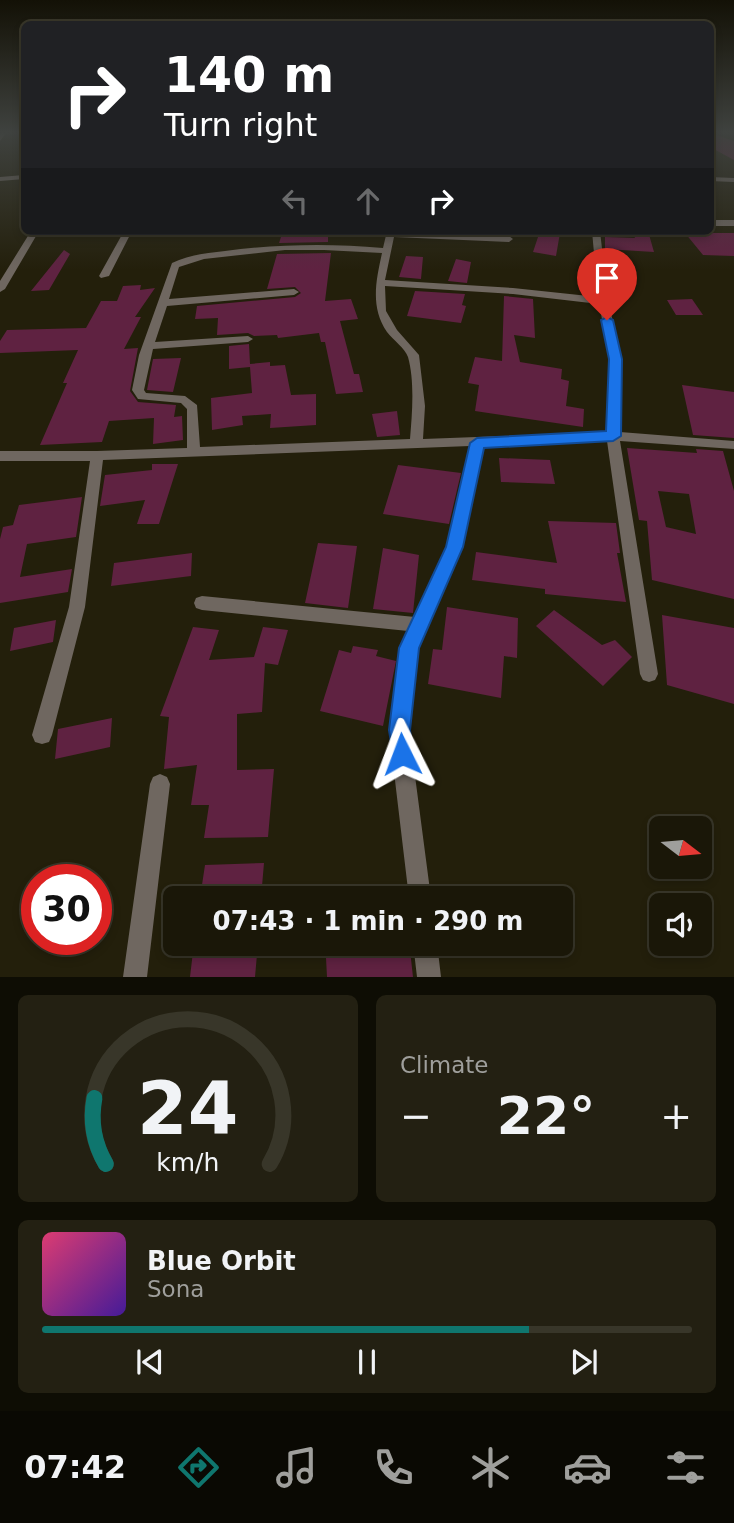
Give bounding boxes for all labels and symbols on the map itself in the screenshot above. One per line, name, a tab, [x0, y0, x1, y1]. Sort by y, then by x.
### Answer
pin	[577, 248, 637, 320]
position arrow	[365, 717, 439, 791]
north arrow	[649, 816, 712, 878]
speed limit sign: 30	[21, 864, 112, 955]

